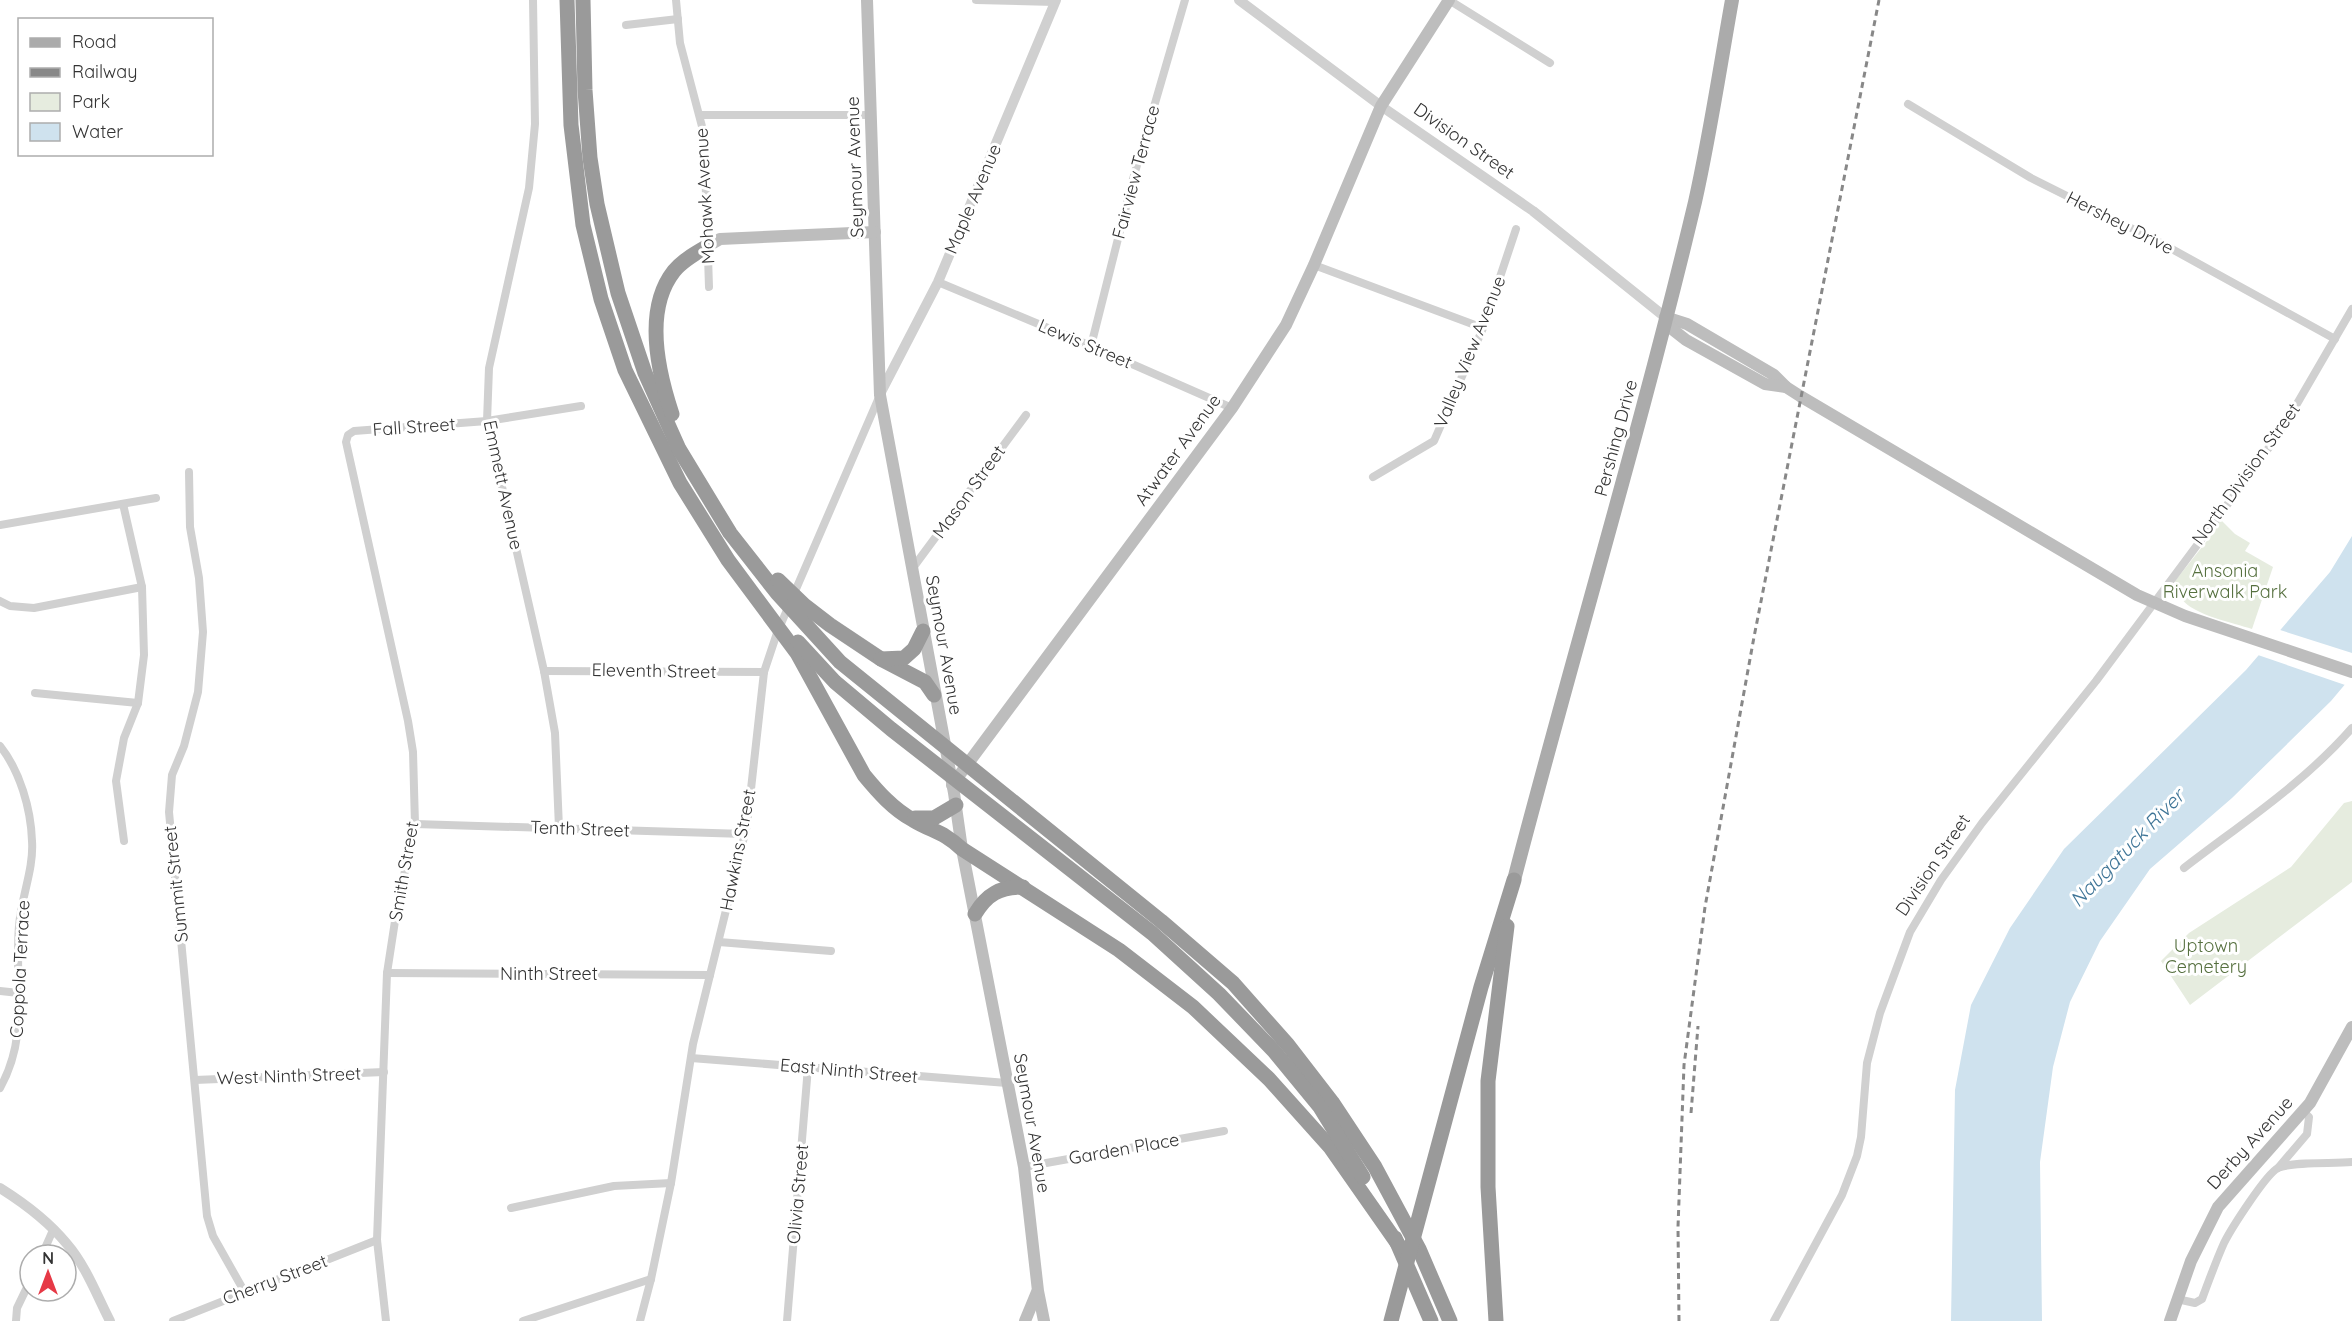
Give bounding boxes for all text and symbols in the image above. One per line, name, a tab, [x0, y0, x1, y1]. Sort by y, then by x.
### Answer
legend	[18, 18, 213, 156]
text: Road	[72, 30, 117, 53]
text: Railway	[72, 60, 138, 83]
text: Park	[72, 90, 110, 113]
street label: Seymour Avenue	[841, 96, 868, 238]
street label: Division Street	[1409, 97, 1519, 184]
street label: Fairview Terrace	[1107, 103, 1164, 241]
text: Water	[72, 120, 123, 143]
street label: Mohawk Avenue	[689, 127, 720, 265]
street label: Maple Avenue	[939, 140, 1006, 257]
street label: Hershey Drive	[2063, 186, 2178, 259]
street label: Valley View Avenue	[1429, 272, 1511, 431]
street label: Lewis Street	[1035, 313, 1136, 374]
street label: Pershing Drive	[1589, 377, 1642, 499]
street label: Atwater Avenue	[1129, 389, 1226, 510]
street label: North Division Street	[2186, 398, 2305, 549]
street label: Fall Street	[372, 412, 456, 441]
street label: Emmett Avenue	[479, 418, 528, 552]
street label: Mason Street	[927, 441, 1010, 543]
park label: Ansonia Riverwalk Park	[2163, 559, 2287, 603]
street label: Seymour Avenue	[921, 573, 968, 717]
street label: Eleventh Street	[591, 658, 717, 683]
water label: Naugatuck River	[2064, 782, 2191, 912]
street label: Hawkins Street	[714, 787, 761, 913]
street label: Division Street	[1890, 809, 1975, 920]
street label: Tenth Street	[530, 815, 630, 842]
street label: Smith Street	[383, 819, 424, 923]
street label: Summit Street	[158, 825, 193, 944]
street label: Coppola Terrace	[4, 899, 35, 1039]
park label: Uptown Cemetery	[2165, 934, 2247, 978]
street label: Ninth Street	[500, 962, 598, 985]
street label: Seymour Avenue	[1009, 1051, 1056, 1195]
street label: East Ninth Street	[779, 1053, 919, 1088]
street label: West Ninth Street	[216, 1061, 362, 1090]
street label: Derby Avenue	[2202, 1091, 2298, 1194]
street label: Garden Place	[1067, 1127, 1181, 1170]
street label: Olivia Street	[782, 1143, 813, 1245]
north arrow	[18, 1243, 78, 1303]
text: N	[42, 1248, 54, 1268]
street label: Cherry Street	[219, 1249, 330, 1310]

